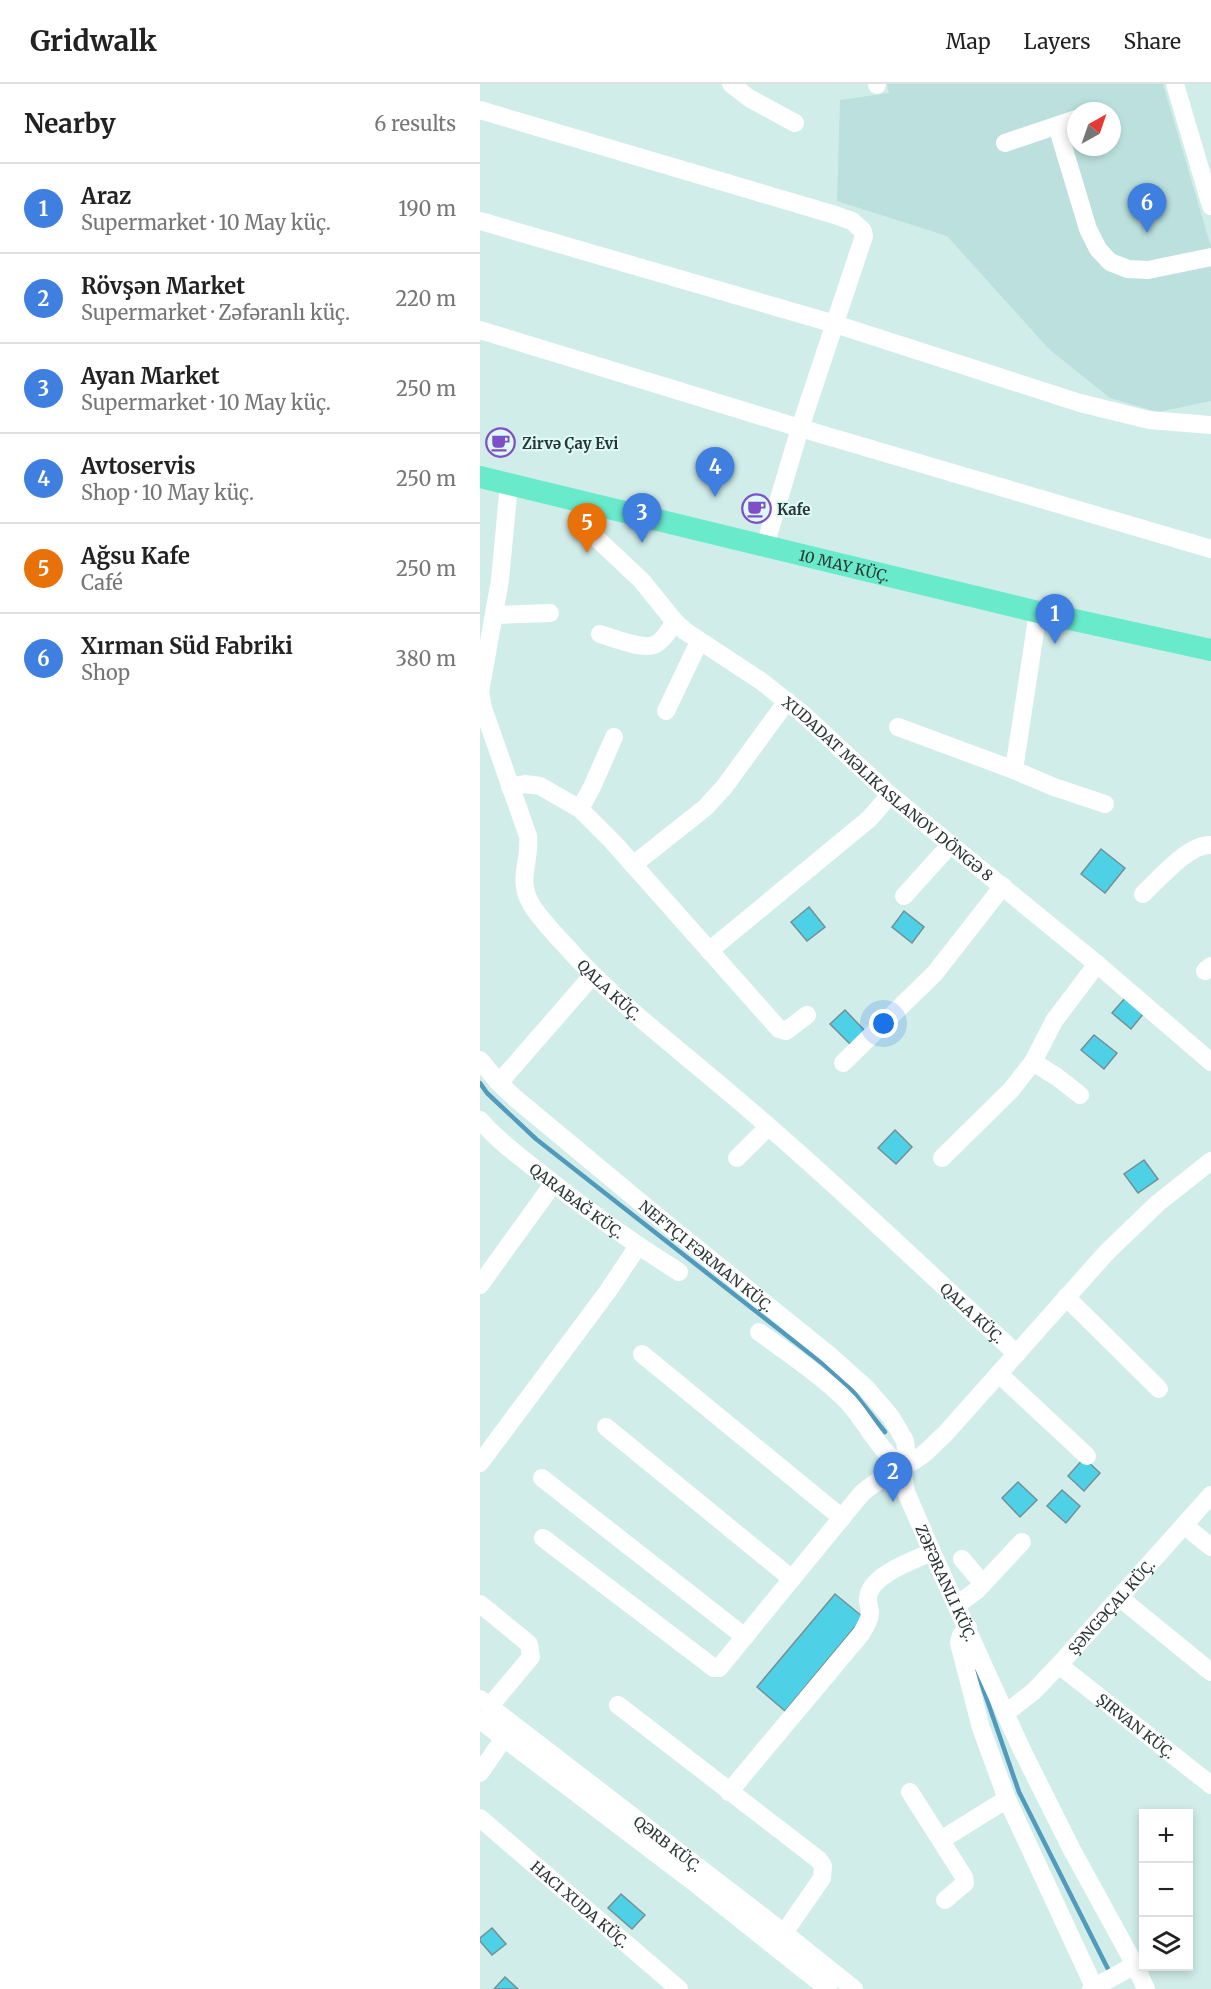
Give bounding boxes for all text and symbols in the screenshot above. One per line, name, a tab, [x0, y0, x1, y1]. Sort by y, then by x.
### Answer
text: Gridwalk	[30, 23, 157, 59]
text: Map	[946, 28, 991, 55]
text: Layers	[1024, 28, 1091, 55]
text: Share	[1124, 28, 1181, 55]
north arrow	[1067, 102, 1121, 156]
text: Nearby	[24, 107, 116, 140]
text: 6 results	[374, 111, 456, 136]
text: Araz	[81, 182, 131, 210]
pin: 6	[1128, 184, 1166, 233]
text: 1	[39, 196, 48, 221]
text: 190 m	[398, 196, 456, 221]
text: Supermarket · 10 May küç.	[81, 210, 331, 235]
text: Rövşən Market	[81, 272, 245, 300]
text: 2	[38, 286, 49, 311]
text: 220 m	[396, 286, 456, 311]
text: Supermarket · Zəfəranlı küç.	[81, 300, 350, 325]
text: Ayan Market	[81, 362, 220, 390]
text: 3	[38, 376, 49, 401]
text: 250 m	[396, 376, 456, 401]
text: Supermarket · 10 May küç.	[81, 390, 331, 415]
cafe icon: Zirvə Çay Evi	[485, 427, 517, 459]
place label: Zirvə Çay Evi	[522, 434, 618, 453]
pin: 4	[696, 448, 734, 497]
text: Avtoservis	[81, 452, 196, 480]
text: 4	[37, 466, 50, 491]
text: 250 m	[396, 466, 456, 491]
text: Shop · 10 May küç.	[81, 480, 254, 505]
cafe icon: Kafe	[740, 493, 772, 525]
pin: 3	[622, 494, 662, 543]
place label: Kafe	[777, 500, 810, 519]
pin: 5	[568, 504, 606, 553]
text: Ağsu Kafe	[81, 542, 190, 570]
street label: 10 MAY KÜÇ.	[797, 545, 892, 585]
text: 5	[38, 556, 49, 581]
text: 250 m	[396, 556, 456, 581]
text: Café	[81, 570, 123, 595]
pin: 1	[1036, 594, 1074, 644]
text: Xırman Süd Fabriki	[81, 632, 293, 660]
text: 6	[37, 646, 50, 671]
text: 380 m	[395, 646, 456, 671]
text: Shop	[81, 660, 130, 685]
street label: XUDADAT MƏLIKASLANOV DÖNGƏ 8	[779, 692, 997, 885]
street label: QALA KÜÇ.	[574, 955, 645, 1024]
your location	[869, 1009, 898, 1038]
street label: QARABAĞ KÜÇ.	[526, 1159, 627, 1242]
street label: NEFTÇI FƏRMAN KÜÇ.	[636, 1196, 777, 1316]
street label: QALA KÜÇ.	[936, 1278, 1008, 1347]
pin: 2	[874, 1452, 912, 1502]
street label: ZƏFƏRANLI KÜÇ.	[912, 1522, 981, 1644]
street label: ŞƏNGƏÇAL KÜÇ.	[1064, 1555, 1159, 1658]
street label: ŞIRVAN KÜÇ.	[1093, 1689, 1179, 1762]
map controls	[1139, 1809, 1193, 1971]
button: +	[1139, 1809, 1193, 1863]
street label: QƏRB KÜÇ.	[630, 1811, 706, 1876]
street label: HACI XUDA KÜÇ.	[527, 1856, 633, 1952]
button: −	[1139, 1863, 1193, 1917]
button: layers	[1139, 1917, 1193, 1971]

